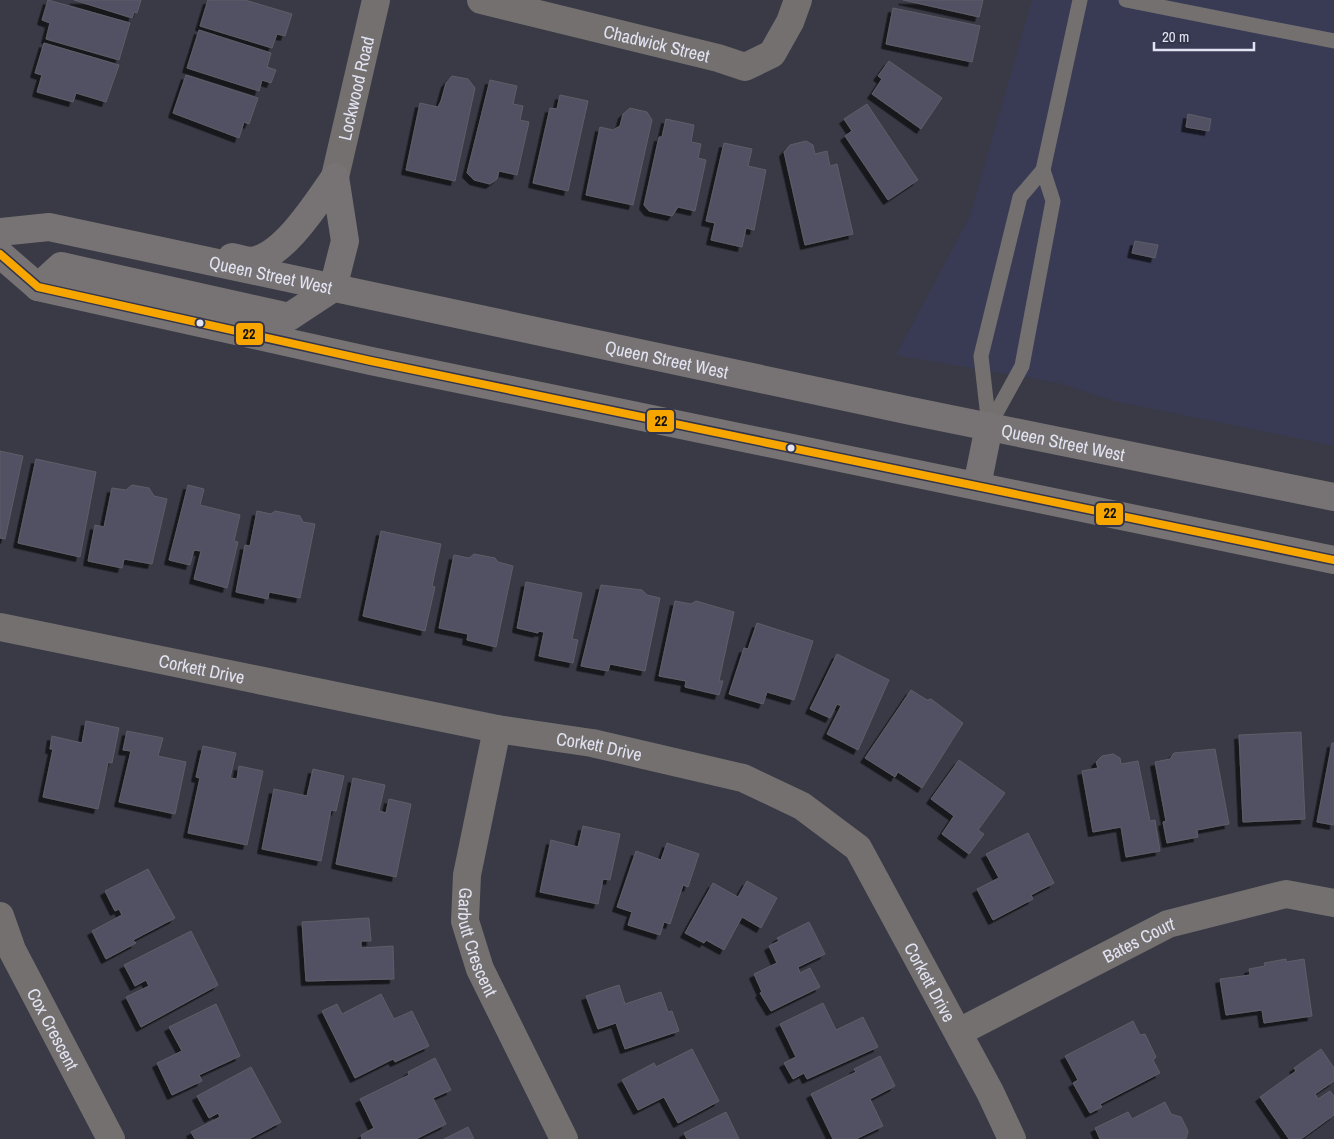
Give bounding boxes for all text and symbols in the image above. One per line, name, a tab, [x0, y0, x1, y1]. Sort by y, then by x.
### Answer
street label: Chadwick Street	[601, 18, 712, 68]
scale bar	[1154, 20, 1254, 52]
text: 20 m	[1162, 26, 1189, 47]
street label: Lockwood Road	[331, 34, 380, 143]
street label: Queen Street West	[207, 249, 335, 300]
unlabelled marker	[195, 318, 205, 328]
line badge: 22	[235, 322, 264, 346]
text: 22	[243, 325, 255, 343]
street label: Queen Street West	[603, 334, 731, 384]
line badge: 22	[646, 409, 675, 433]
text: 22	[655, 412, 667, 430]
street label: Queen Street West	[999, 417, 1127, 467]
unlabelled marker	[786, 443, 796, 453]
line badge: 22	[1095, 502, 1124, 526]
text: 22	[1104, 504, 1116, 522]
street label: Corkett Drive	[157, 647, 247, 689]
street label: Corkett Drive	[555, 725, 645, 767]
street label: Garbutt Crescent	[453, 887, 504, 1000]
street label: Bates Court	[1098, 910, 1177, 968]
street label: Corkett Drive	[899, 938, 962, 1026]
street label: Cox Crescent	[21, 983, 85, 1074]

